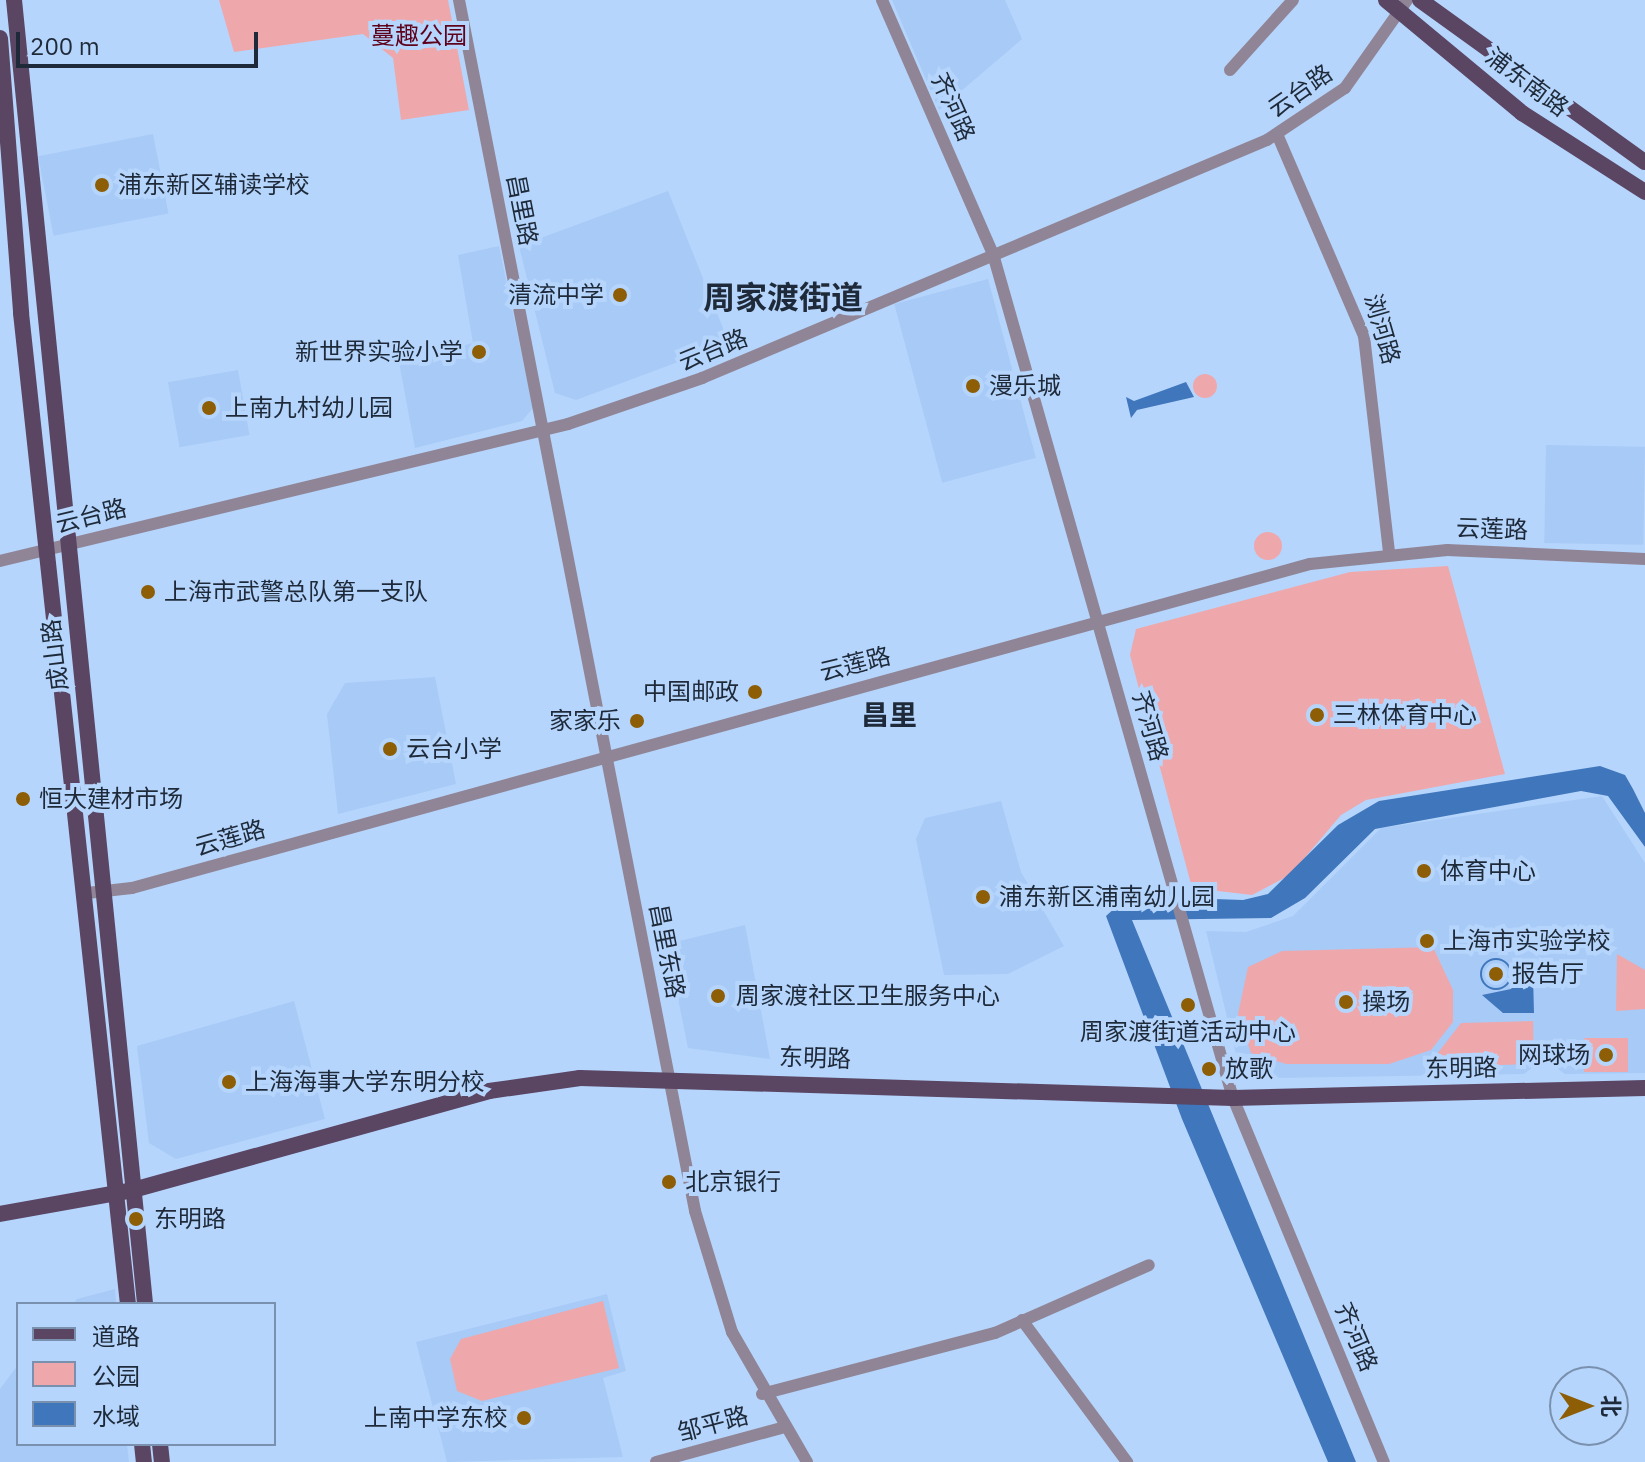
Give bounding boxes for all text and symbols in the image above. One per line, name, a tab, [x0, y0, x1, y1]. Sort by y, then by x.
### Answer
scale bar	[20, 16, 262, 66]
park label: 蔓趣公园	[371, 22, 467, 50]
text: 200 m	[30, 30, 100, 62]
street label: 浦东南路	[1480, 42, 1574, 122]
street label: 云台路	[1262, 59, 1338, 123]
street label: 齐河路	[925, 68, 981, 146]
place label: 浦东新区辅读学校	[118, 171, 310, 199]
street label: 昌里路	[501, 172, 543, 248]
marker: 浦东新区辅读学校	[93, 176, 111, 194]
district label: 周家渡街道	[703, 278, 863, 316]
place label: 清流中学	[508, 281, 604, 309]
marker: 清流中学	[611, 286, 629, 304]
street label: 浏河路	[1358, 290, 1406, 368]
street label: 云台路	[674, 323, 752, 377]
place label: 新世界实验小学	[295, 338, 463, 366]
marker: 新世界实验小学	[470, 343, 488, 361]
place label: 漫乐城	[989, 372, 1061, 400]
marker: 漫乐城	[964, 377, 982, 395]
place label: 上南九村幼儿园	[225, 394, 393, 422]
marker: 上南九村幼儿园	[200, 399, 218, 417]
street label: 云台路	[53, 493, 129, 539]
street label: 云莲路	[1456, 513, 1528, 545]
place label: 上海市武警总队第一支队	[164, 578, 428, 606]
marker: 上海市武警总队第一支队	[139, 583, 157, 601]
street label: 成山路	[36, 618, 74, 692]
street label: 云莲路	[817, 641, 893, 687]
place label: 中国邮政	[643, 678, 739, 706]
marker: 中国邮政	[746, 683, 764, 701]
street label: 齐河路	[1126, 687, 1174, 765]
district label: 昌里	[861, 698, 917, 732]
place label: 三林体育中心	[1333, 701, 1477, 729]
marker: 三林体育中心	[1308, 706, 1326, 724]
place label: 家家乐	[549, 707, 621, 735]
marker: 家家乐	[628, 712, 646, 730]
place label: 云台小学	[406, 735, 502, 763]
marker: 云台小学	[381, 740, 399, 758]
place label: 恒大建材市场	[39, 785, 183, 813]
marker: 恒大建材市场	[14, 790, 32, 808]
street label: 云莲路	[191, 814, 269, 862]
place label: 体育中心	[1440, 857, 1536, 885]
marker: 体育中心	[1415, 862, 1433, 880]
place label: 浦东新区浦南幼儿园	[999, 883, 1215, 911]
marker: 浦东新区浦南幼儿园	[974, 888, 992, 906]
street label: 昌里东路	[644, 901, 690, 1001]
place label: 上海市实验学校	[1443, 927, 1611, 955]
marker: 上海市实验学校	[1418, 932, 1436, 950]
place label: 报告厅	[1512, 960, 1584, 988]
marker: 报告厅	[1487, 965, 1505, 983]
place label: 周家渡社区卫生服务中心	[736, 982, 1000, 1010]
marker: 周家渡社区卫生服务中心	[707, 985, 729, 1007]
place label: 操场	[1362, 988, 1410, 1016]
marker: 操场	[1337, 993, 1355, 1011]
marker: 周家渡街道活动中心	[1179, 996, 1197, 1014]
place label: 周家渡街道活动中心	[1080, 1018, 1296, 1046]
place label: 网球场	[1518, 1041, 1590, 1069]
street label: 东明路	[779, 1042, 851, 1074]
marker: 网球场	[1597, 1046, 1615, 1064]
street label: 东明路	[1425, 1053, 1497, 1083]
place label: 放歌	[1225, 1055, 1273, 1083]
marker: 放歌	[1200, 1060, 1218, 1078]
place label: 上海海事大学东明分校	[245, 1068, 485, 1096]
marker: 上海海事大学东明分校	[220, 1073, 238, 1091]
place label: 北京银行	[685, 1168, 781, 1196]
marker: 北京银行	[660, 1173, 678, 1191]
place label: 东明路	[154, 1205, 226, 1233]
marker: 东明路	[125, 1208, 147, 1230]
street label: 齐河路	[1329, 1298, 1383, 1376]
legend	[16, 1302, 276, 1446]
text: 道路	[92, 1320, 140, 1352]
text: 公园	[92, 1360, 140, 1392]
north arrow	[1549, 1366, 1629, 1446]
text: 北	[1597, 1395, 1626, 1417]
text: 水域	[92, 1400, 140, 1432]
street label: 邹平路	[674, 1401, 752, 1447]
place label: 上南中学东校	[364, 1404, 508, 1432]
marker: 上南中学东校	[515, 1409, 533, 1427]

